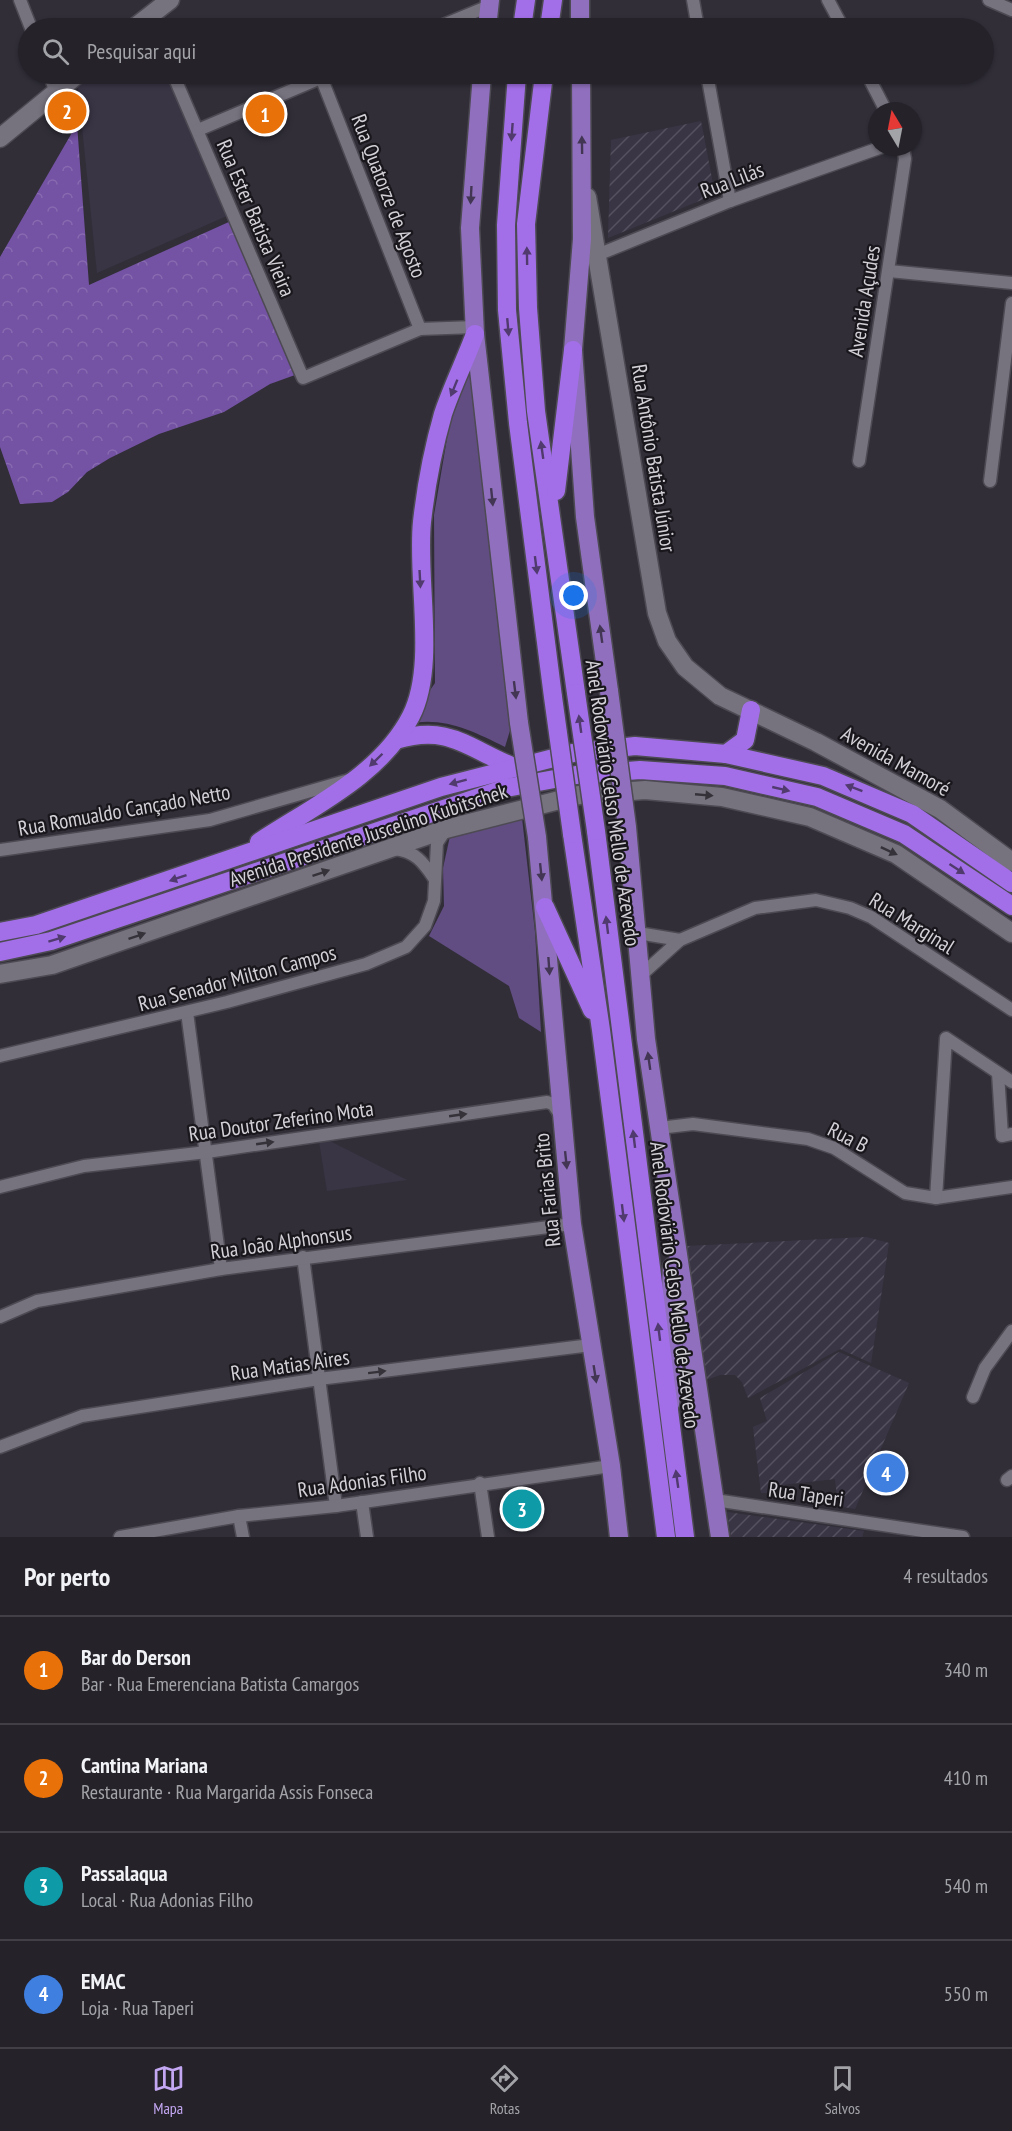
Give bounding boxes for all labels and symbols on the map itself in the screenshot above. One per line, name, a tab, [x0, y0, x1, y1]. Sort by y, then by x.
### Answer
pin: 2	[48, 88, 86, 134]
pin: 1	[246, 92, 284, 136]
north arrow	[868, 102, 922, 156]
street label: Rua Quatorze de Agosto	[345, 110, 433, 282]
one-way arrow	[508, 122, 517, 141]
street label: Rua Ester Batista Vieira	[211, 135, 301, 301]
one-way arrow	[577, 135, 587, 154]
street label: Rua Lilás	[696, 156, 768, 204]
one-way arrow	[467, 185, 476, 204]
street label: Avenida Açudes	[842, 243, 886, 359]
one-way arrow	[522, 246, 532, 265]
one-way arrow	[503, 317, 513, 336]
street label: Rua Antônio Batista Júnior	[626, 362, 682, 554]
one-way arrow	[449, 380, 459, 398]
one-way arrow	[537, 441, 546, 460]
one-way arrow	[488, 487, 497, 506]
one-way arrow	[531, 555, 540, 574]
one-way arrow	[416, 570, 425, 589]
your location	[559, 581, 588, 610]
one-way arrow	[597, 624, 606, 643]
street label: Anel Rodoviário Celso Mello de Azevedo	[580, 658, 646, 948]
one-way arrow	[510, 681, 520, 700]
one-way arrow	[576, 715, 585, 734]
street label: Avenida Mamoré	[837, 720, 955, 802]
one-way arrow	[369, 753, 384, 767]
street label: Avenida Presidente Juscelino Kubitschek	[225, 777, 511, 893]
street label: Rua Romualdo Cançado Netto	[16, 778, 232, 842]
one-way arrow	[448, 778, 466, 787]
one-way arrow	[845, 783, 863, 793]
one-way arrow	[771, 785, 790, 794]
one-way arrow	[694, 790, 713, 800]
one-way arrow	[881, 847, 898, 856]
one-way arrow	[536, 863, 546, 882]
one-way arrow	[949, 863, 965, 874]
one-way arrow	[312, 868, 330, 877]
one-way arrow	[169, 873, 187, 883]
street label: Rua Marginal	[864, 886, 960, 960]
one-way arrow	[603, 915, 612, 934]
one-way arrow	[128, 931, 146, 941]
one-way arrow	[48, 934, 66, 943]
street label: Rua Senador Milton Campos	[135, 939, 339, 1017]
one-way arrow	[544, 956, 554, 975]
one-way arrow	[644, 1052, 653, 1071]
street label: Rua Doutor Zeferino Mota	[187, 1095, 375, 1147]
one-way arrow	[448, 1111, 467, 1120]
street label: Rua B	[823, 1115, 873, 1159]
one-way arrow	[630, 1129, 639, 1148]
street label: Rua Farias Brito	[528, 1132, 566, 1248]
one-way arrow	[255, 1139, 274, 1148]
street label: Anel Rodoviário Celso Mello de Azevedo	[644, 1140, 706, 1430]
one-way arrow	[561, 1151, 571, 1170]
one-way arrow	[619, 1203, 628, 1222]
street label: Rua João Alphonsus	[209, 1219, 353, 1265]
one-way arrow	[654, 1323, 663, 1342]
street label: Rua Matias Aires	[229, 1343, 351, 1387]
one-way arrow	[591, 1365, 600, 1384]
one-way arrow	[367, 1367, 386, 1376]
pin: 4	[866, 1450, 906, 1496]
street label: Rua Adonias Filho	[296, 1459, 428, 1503]
one-way arrow	[673, 1469, 682, 1488]
street label: Rua Taperi	[767, 1475, 845, 1513]
pin: 3	[502, 1486, 542, 1532]

